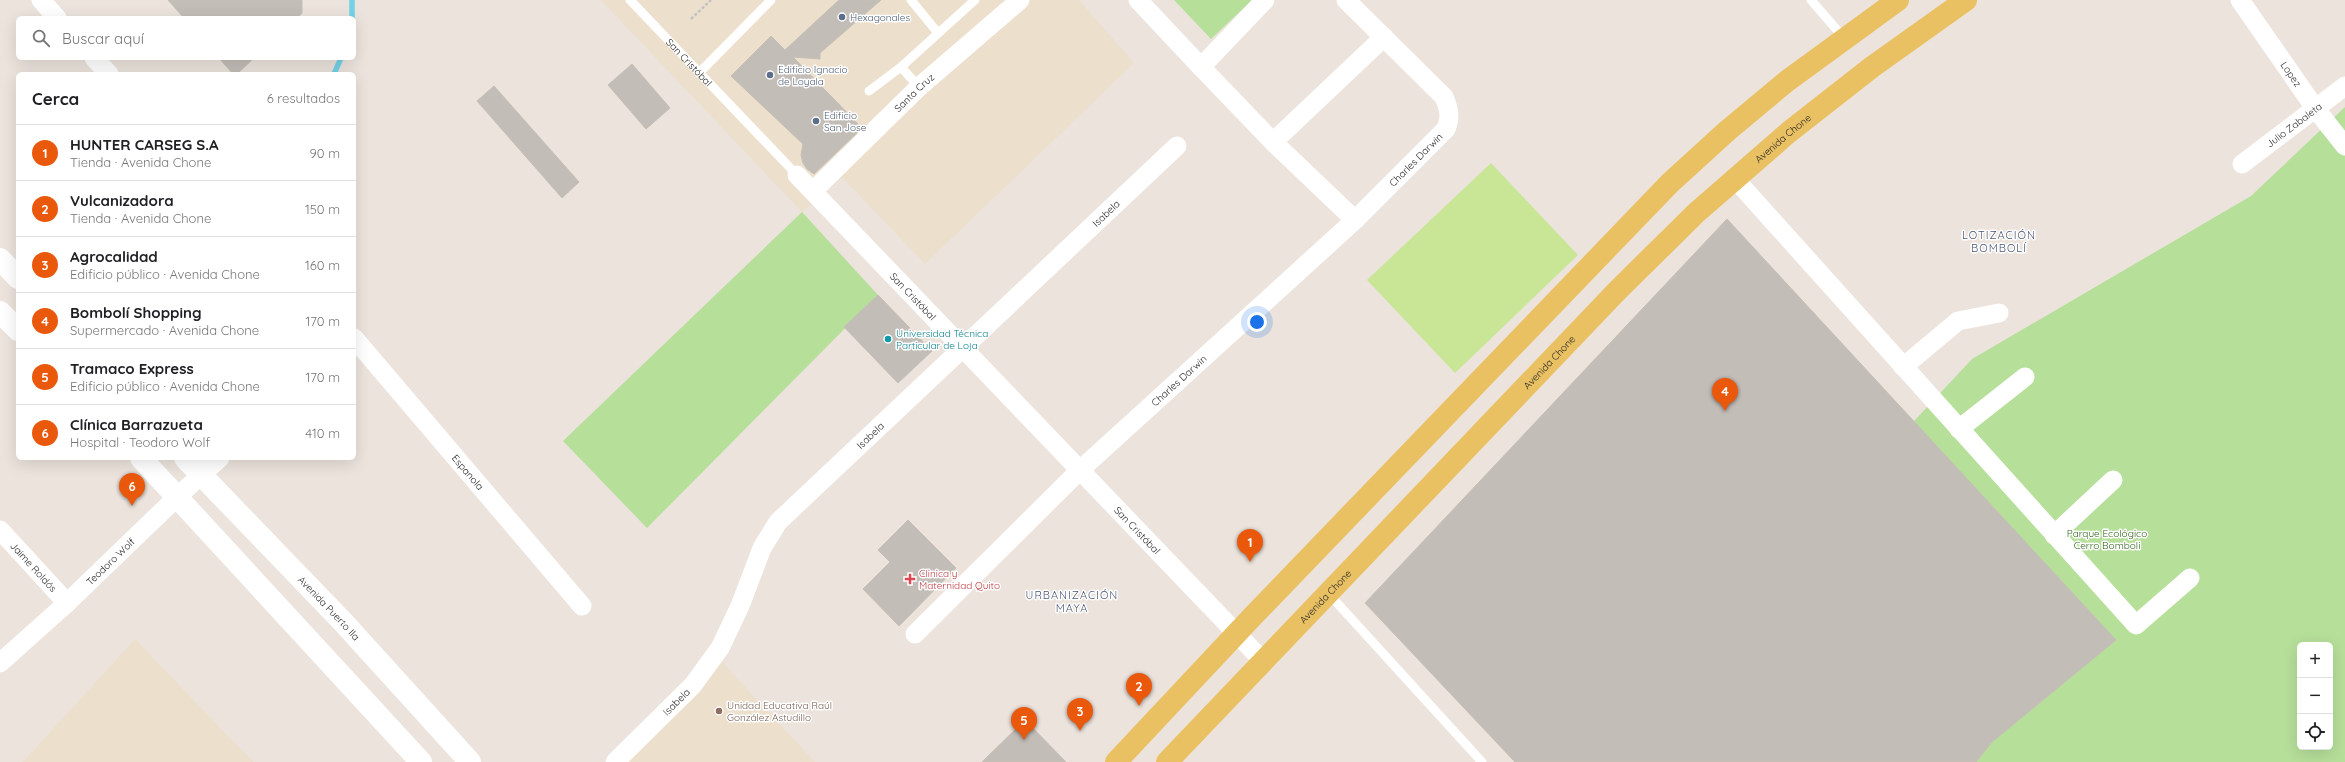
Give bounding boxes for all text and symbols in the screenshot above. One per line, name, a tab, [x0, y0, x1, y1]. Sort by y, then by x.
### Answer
place label: Hexagonales	[850, 11, 910, 24]
marker: Hexagonales	[837, 12, 847, 22]
search box	[16, 16, 356, 60]
icon: search	[30, 27, 52, 49]
text: Buscar aquí	[62, 29, 144, 48]
street label: San Cristóbal	[664, 36, 715, 89]
street label: Lopez	[2278, 59, 2305, 89]
place label: Edificio Ignacio de Loyala	[778, 63, 848, 88]
marker: Edificio Ignacio de Loyala	[765, 70, 775, 80]
street label: Santa Cruz	[891, 70, 937, 115]
text: Cerca	[32, 88, 79, 109]
text: 6 resultados	[267, 90, 340, 106]
street label: Julio Zabaleta	[2263, 99, 2324, 150]
place label: Edificio San Jose	[824, 109, 867, 134]
street label: Avenida Chone	[1752, 111, 1814, 166]
marker: Edificio San Jose	[811, 116, 821, 126]
street label: Charles Darwin	[1386, 130, 1445, 189]
text: HUNTER CARSEG S.A	[70, 135, 219, 154]
text: 1	[42, 145, 48, 161]
text: 90 m	[310, 145, 340, 161]
text: Tienda · Avenida Chone	[70, 154, 211, 170]
text: Vulcanizadora	[70, 191, 174, 210]
street label: Isabela	[1089, 197, 1122, 229]
text: 2	[41, 201, 49, 217]
text: 150 m	[305, 201, 340, 217]
text: Tienda · Avenida Chone	[70, 210, 211, 226]
district label: LOTIZACIÓN BOMBOLÍ	[1962, 228, 2036, 255]
text: Agrocalidad	[70, 247, 158, 266]
text: 3	[42, 257, 48, 273]
text: 160 m	[305, 257, 340, 273]
text: Edificio público · Avenida Chone	[70, 266, 260, 282]
street label: San Cristóbal	[887, 270, 939, 323]
text: Bombolí Shopping	[70, 303, 202, 322]
your location	[1247, 312, 1267, 332]
text: 4	[41, 313, 49, 329]
text: 170 m	[305, 313, 340, 329]
text: Supermercado · Avenida Chone	[70, 322, 259, 338]
place label: Universidad Técnica Particular de Loja	[896, 327, 988, 352]
street label: Avenida Chone	[1520, 332, 1578, 392]
marker: Universidad Técnica Particular de Loja	[883, 334, 893, 344]
street label: Charles Darwin	[1148, 352, 1209, 409]
text: Tramaco Express	[70, 359, 194, 378]
text: 5	[41, 369, 49, 385]
text: 170 m	[305, 369, 340, 385]
text: Edificio público · Avenida Chone	[70, 378, 260, 394]
pin: 4	[1712, 378, 1738, 411]
text: Clínica Barrazueta	[70, 415, 203, 434]
street label: Isabela	[853, 419, 887, 451]
text: 6	[41, 425, 49, 441]
text: 410 m	[305, 425, 340, 441]
text: Hospital · Teodoro Wolf	[70, 434, 210, 450]
street label: Espanola	[449, 452, 487, 493]
pin: 6	[119, 473, 145, 506]
street label: San Cristóbal	[1112, 504, 1163, 557]
park label: Parque Ecológico Cerro Bomboli	[2067, 527, 2147, 552]
pin: 1	[1237, 529, 1263, 562]
street label: Teodoro Wolf	[83, 535, 138, 588]
street label: Jaime Roldós	[8, 539, 60, 595]
place label: Clinica y Maternidad Quito	[919, 567, 1000, 592]
street label: Avenida Chone	[1296, 567, 1354, 626]
street label: Avenida Puerto Ila	[295, 573, 363, 643]
marker: Clinica y Maternidad Quito	[904, 573, 916, 585]
district label: URBANIZACIÓN MAYA	[1026, 588, 1118, 615]
map controls	[2297, 642, 2333, 750]
button: +	[2297, 642, 2333, 678]
pin: 2	[1126, 673, 1152, 706]
button: −	[2297, 678, 2333, 714]
street label: Isabela	[660, 685, 693, 718]
pin: 3	[1067, 698, 1093, 731]
place label: Unidad Educativa Raúl González Astudillo	[727, 699, 832, 724]
marker: Unidad Educativa Raúl González Astudillo	[714, 706, 724, 716]
pin: 5	[1011, 707, 1037, 740]
button: locate	[2297, 714, 2333, 750]

